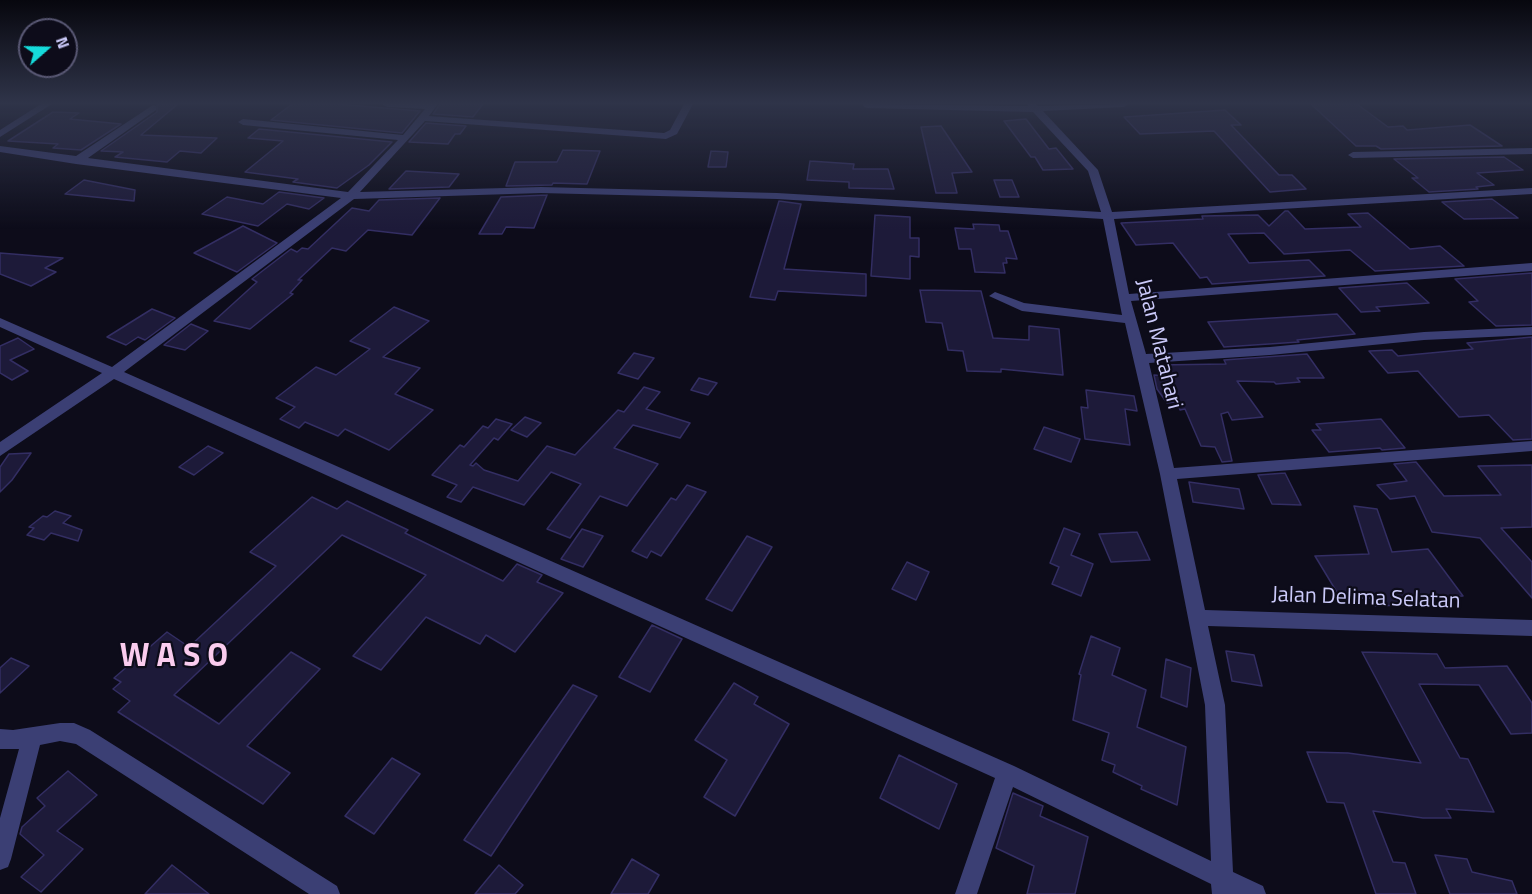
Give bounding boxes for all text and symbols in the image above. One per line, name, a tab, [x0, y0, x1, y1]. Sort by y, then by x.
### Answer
north arrow	[18, 18, 78, 78]
text: N	[50, 33, 76, 52]
street label: Jalan Matahari	[1129, 276, 1187, 412]
street label: Jalan Delima Selatan	[1271, 583, 1461, 615]
district label: W A S O	[120, 639, 228, 677]

